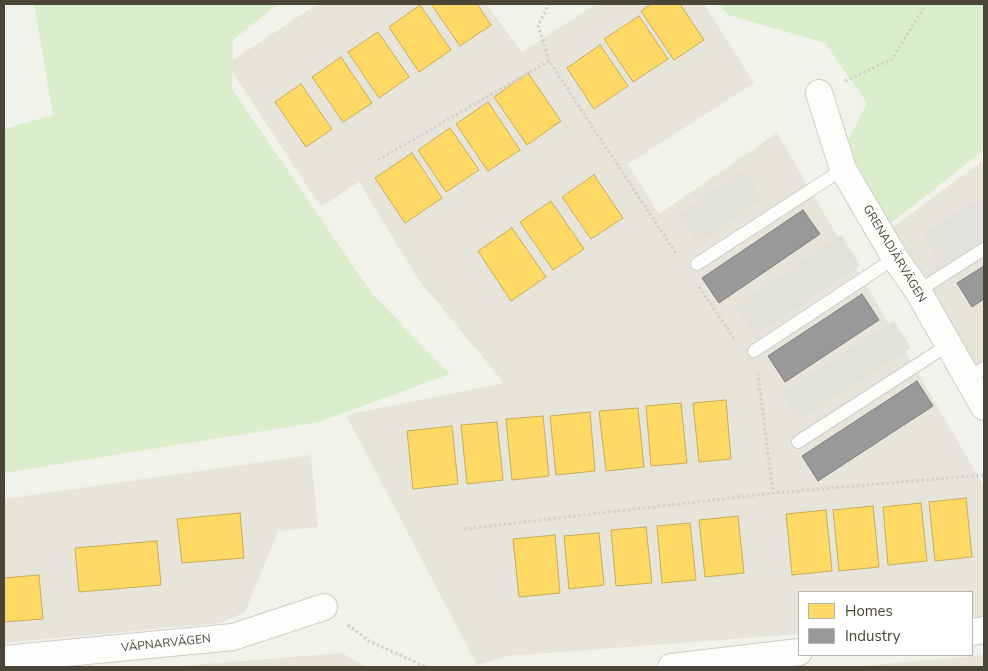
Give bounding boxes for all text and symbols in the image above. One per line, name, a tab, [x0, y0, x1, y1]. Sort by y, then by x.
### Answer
street label: GRENADJÄRVÄGEN	[859, 203, 929, 305]
legend	[798, 591, 973, 656]
text: Homes	[845, 601, 893, 621]
text: Industry	[845, 626, 900, 646]
street label: VÄPNARVÄGEN	[120, 632, 212, 656]

